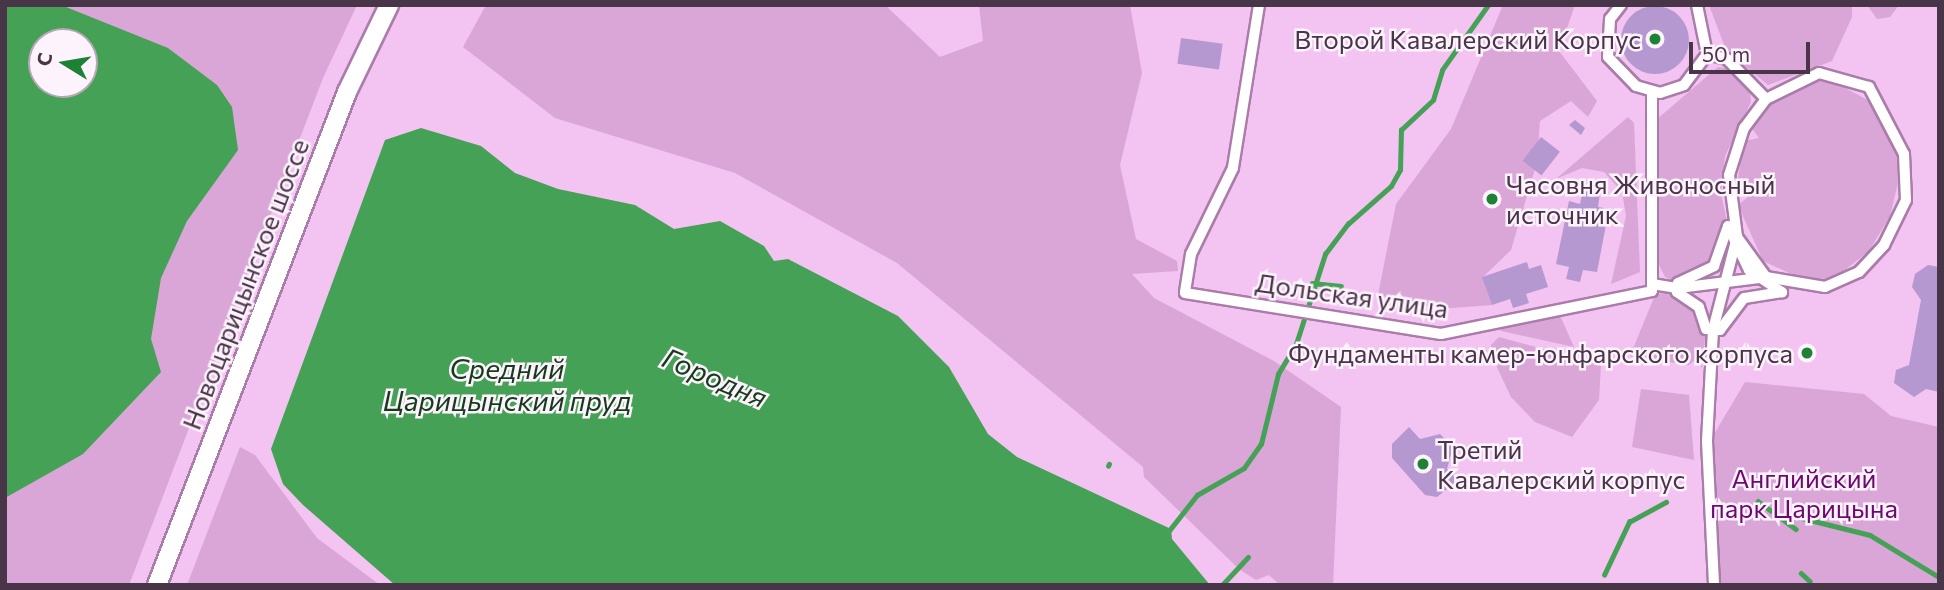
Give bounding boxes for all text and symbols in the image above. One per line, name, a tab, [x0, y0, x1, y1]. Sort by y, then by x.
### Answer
place label: Второй Кавалерский Корпус	[1294, 23, 1641, 55]
north arrow	[28, 28, 98, 98]
scale bar	[1692, 28, 1813, 72]
marker: Второй Кавалерский Корпус	[1647, 31, 1663, 47]
text: 50 m	[1702, 41, 1750, 66]
text: С	[31, 51, 56, 68]
street label: Новоцарицынское шоссе	[175, 134, 315, 434]
place label: Часовня Живоносный источник	[1506, 168, 1776, 230]
marker: Часовня Живоносный источник	[1484, 191, 1500, 207]
street label: Дольская улица	[1254, 266, 1450, 324]
place label: Фундаменты камер-юнфарского корпуса	[1288, 337, 1793, 369]
water label: Городня	[658, 340, 772, 414]
marker: Фундаменты камер-юнфарского корпуса	[1799, 345, 1815, 361]
water label: Средний Царицынский пруд	[383, 351, 631, 417]
place label: Третий Кавалерский корпус	[1437, 433, 1685, 494]
marker: Третий Кавалерский корпус	[1415, 456, 1431, 472]
park label: Английский парк Царицына	[1710, 462, 1898, 524]

